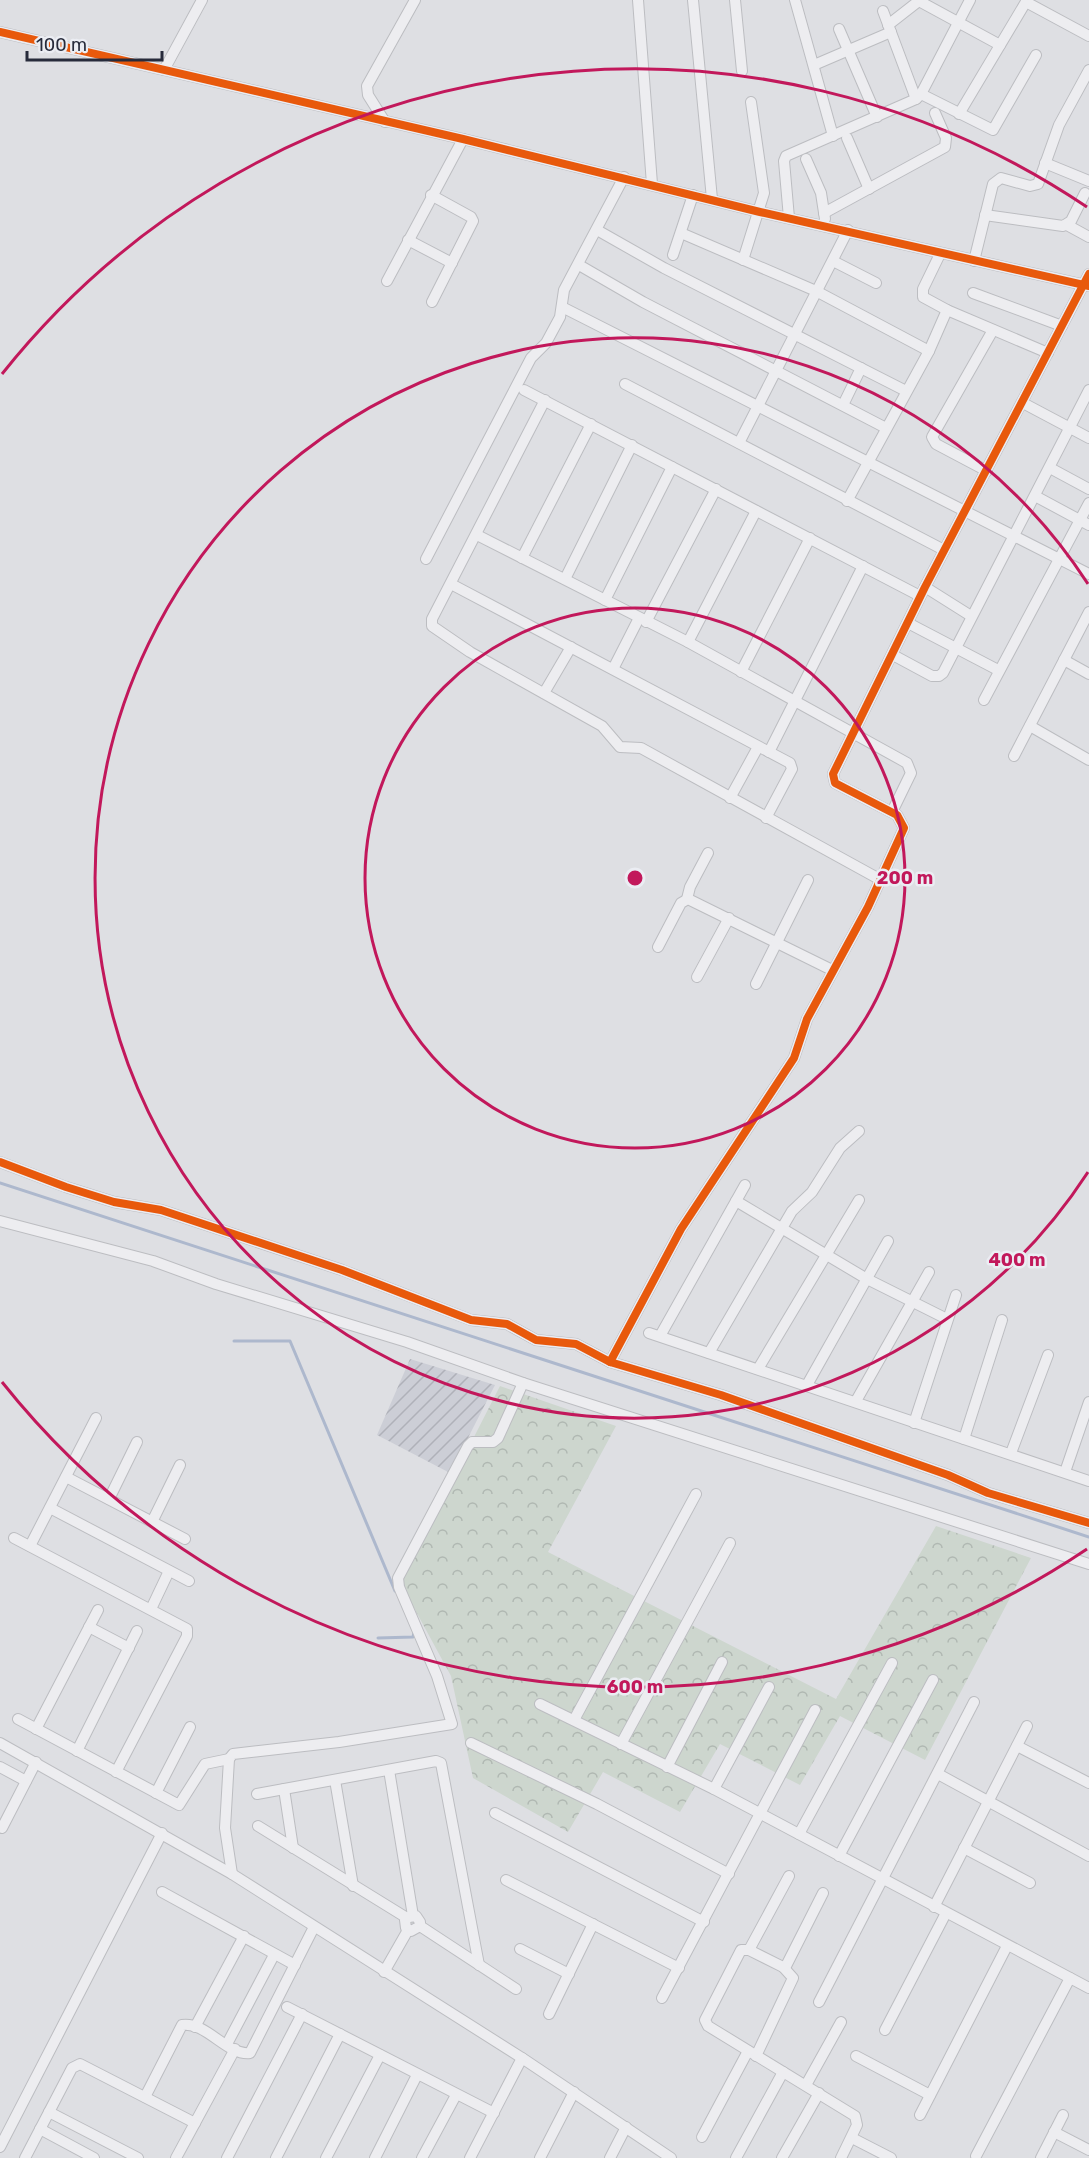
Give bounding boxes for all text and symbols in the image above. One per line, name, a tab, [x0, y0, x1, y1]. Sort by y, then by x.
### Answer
scale bar	[27, 24, 162, 62]
text: 100 m	[36, 34, 87, 56]
text: 200 m	[877, 867, 933, 889]
centre of rings	[625, 868, 645, 888]
text: 400 m	[988, 1249, 1046, 1271]
text: 600 m	[607, 1676, 663, 1698]

